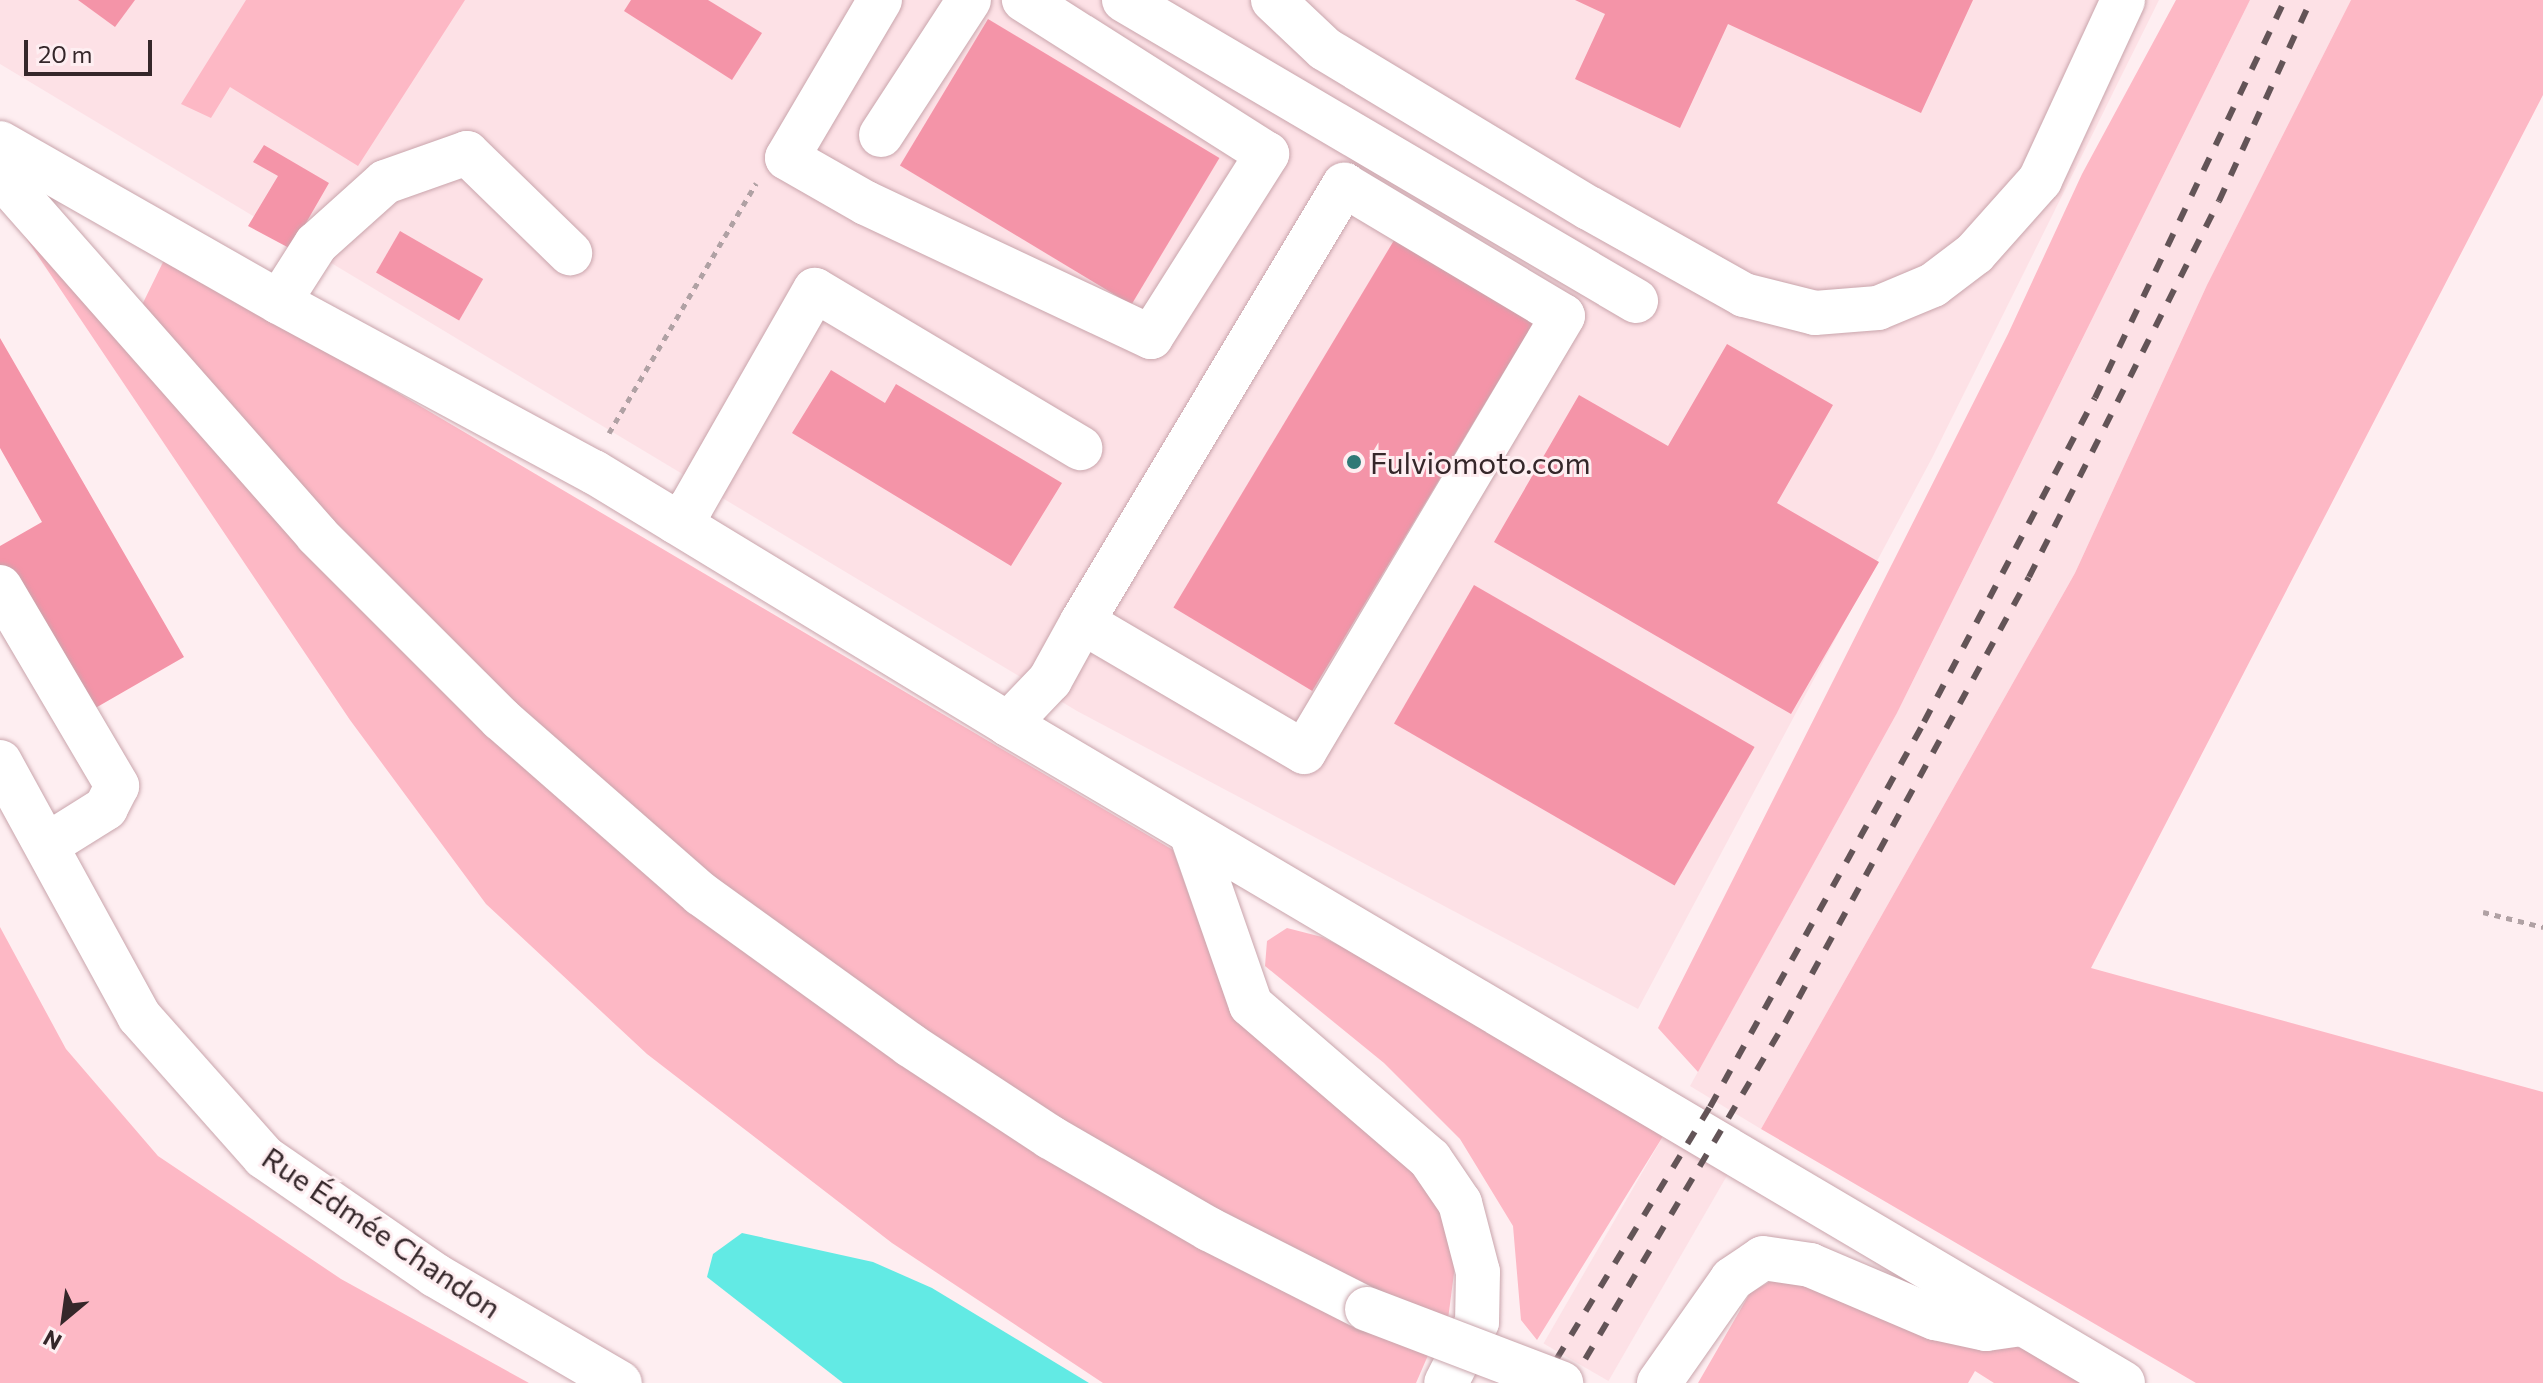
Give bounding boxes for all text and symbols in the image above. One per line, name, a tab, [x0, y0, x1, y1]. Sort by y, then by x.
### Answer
scale bar	[28, 24, 156, 74]
text: 20 m	[38, 39, 92, 68]
place label: Fulviomoto.com	[1370, 444, 1591, 480]
marker: Fulviomoto.com	[1345, 453, 1363, 471]
street label: Rue Édmée Chandon	[256, 1139, 508, 1325]
north arrow	[24, 1279, 104, 1359]
text: N	[38, 1325, 66, 1356]

